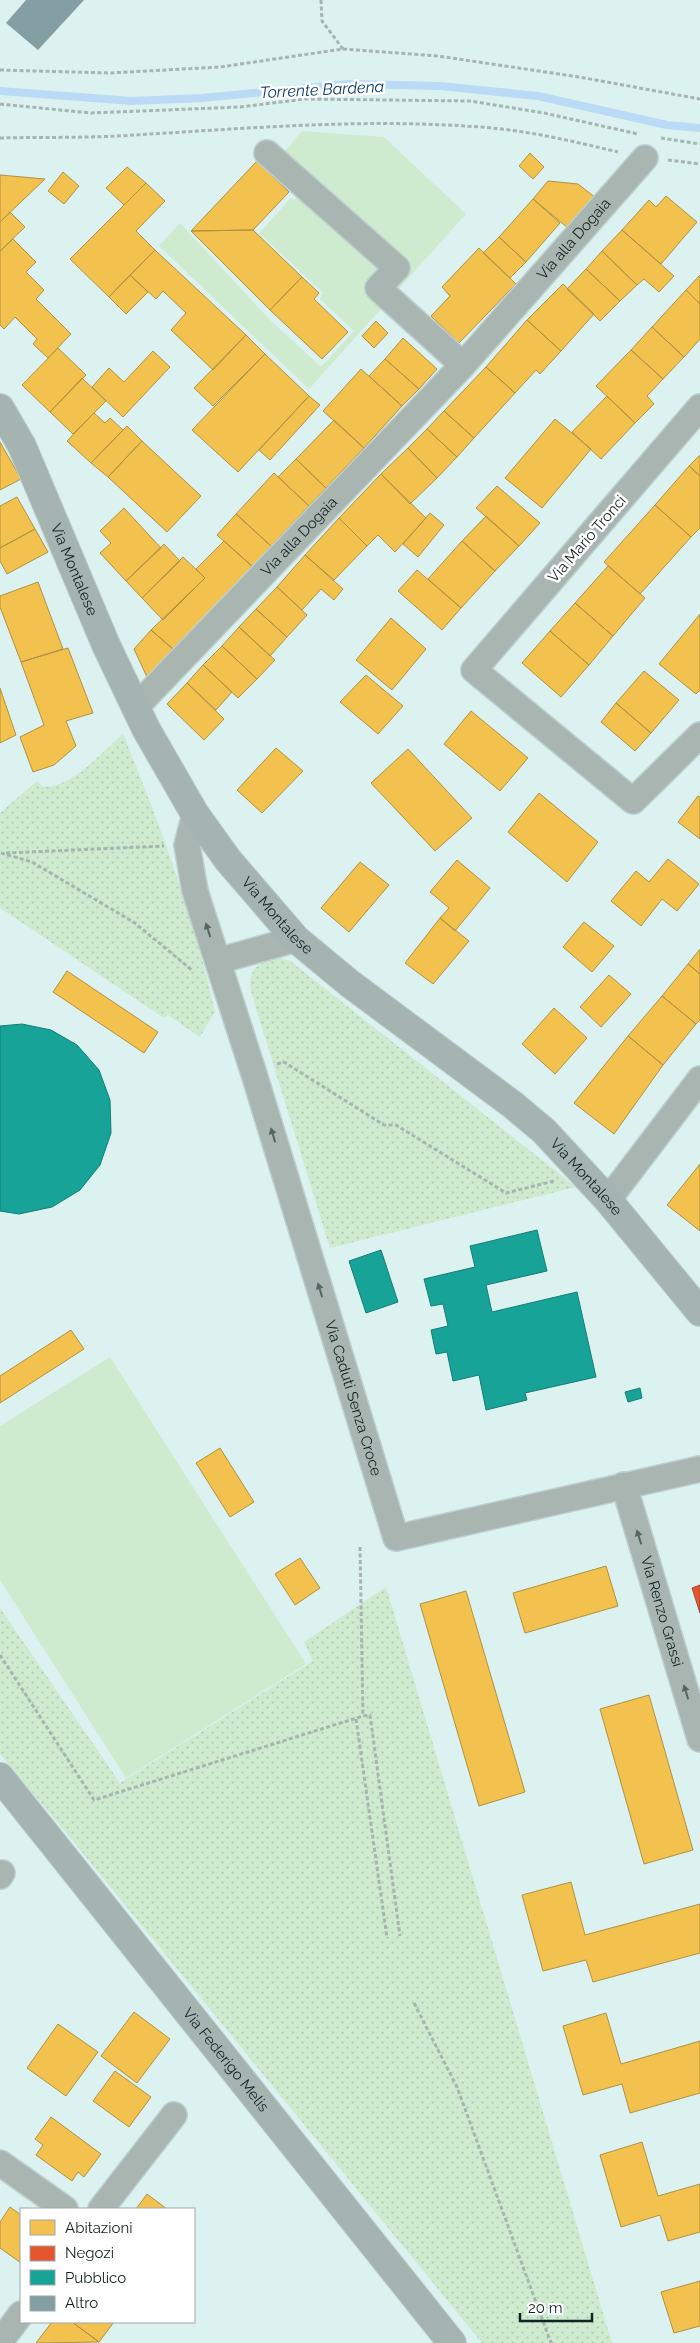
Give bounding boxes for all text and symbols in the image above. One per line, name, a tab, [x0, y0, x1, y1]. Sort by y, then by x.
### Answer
water label: Torrente Bardena	[259, 77, 385, 102]
street label: Via alla Dogaia	[533, 195, 614, 283]
street label: Via Mario Tronci	[544, 492, 630, 586]
street label: Via alla Dogaia	[257, 493, 341, 580]
street label: Via Montalese	[47, 521, 102, 618]
street label: Via Montalese	[238, 873, 317, 958]
one-way arrow	[203, 922, 211, 937]
one-way arrow	[268, 1127, 276, 1142]
street label: Via Montalese	[546, 1135, 626, 1219]
one-way arrow	[316, 1283, 323, 1298]
street label: Via Caduti Senza Croce	[321, 1318, 386, 1478]
one-way arrow	[635, 1529, 643, 1544]
street label: Via Renzo Grassi	[637, 1554, 687, 1669]
one-way arrow	[681, 1685, 689, 1700]
street label: Via Federigo Melis	[179, 2004, 273, 2115]
legend	[20, 2208, 195, 2323]
text: Abitazioni	[65, 2219, 132, 2237]
text: Negozi	[65, 2244, 114, 2262]
text: Pubblico	[65, 2269, 126, 2287]
scale bar	[520, 2290, 592, 2322]
text: Altro	[65, 2294, 98, 2312]
text: 20 m	[528, 2299, 563, 2317]

